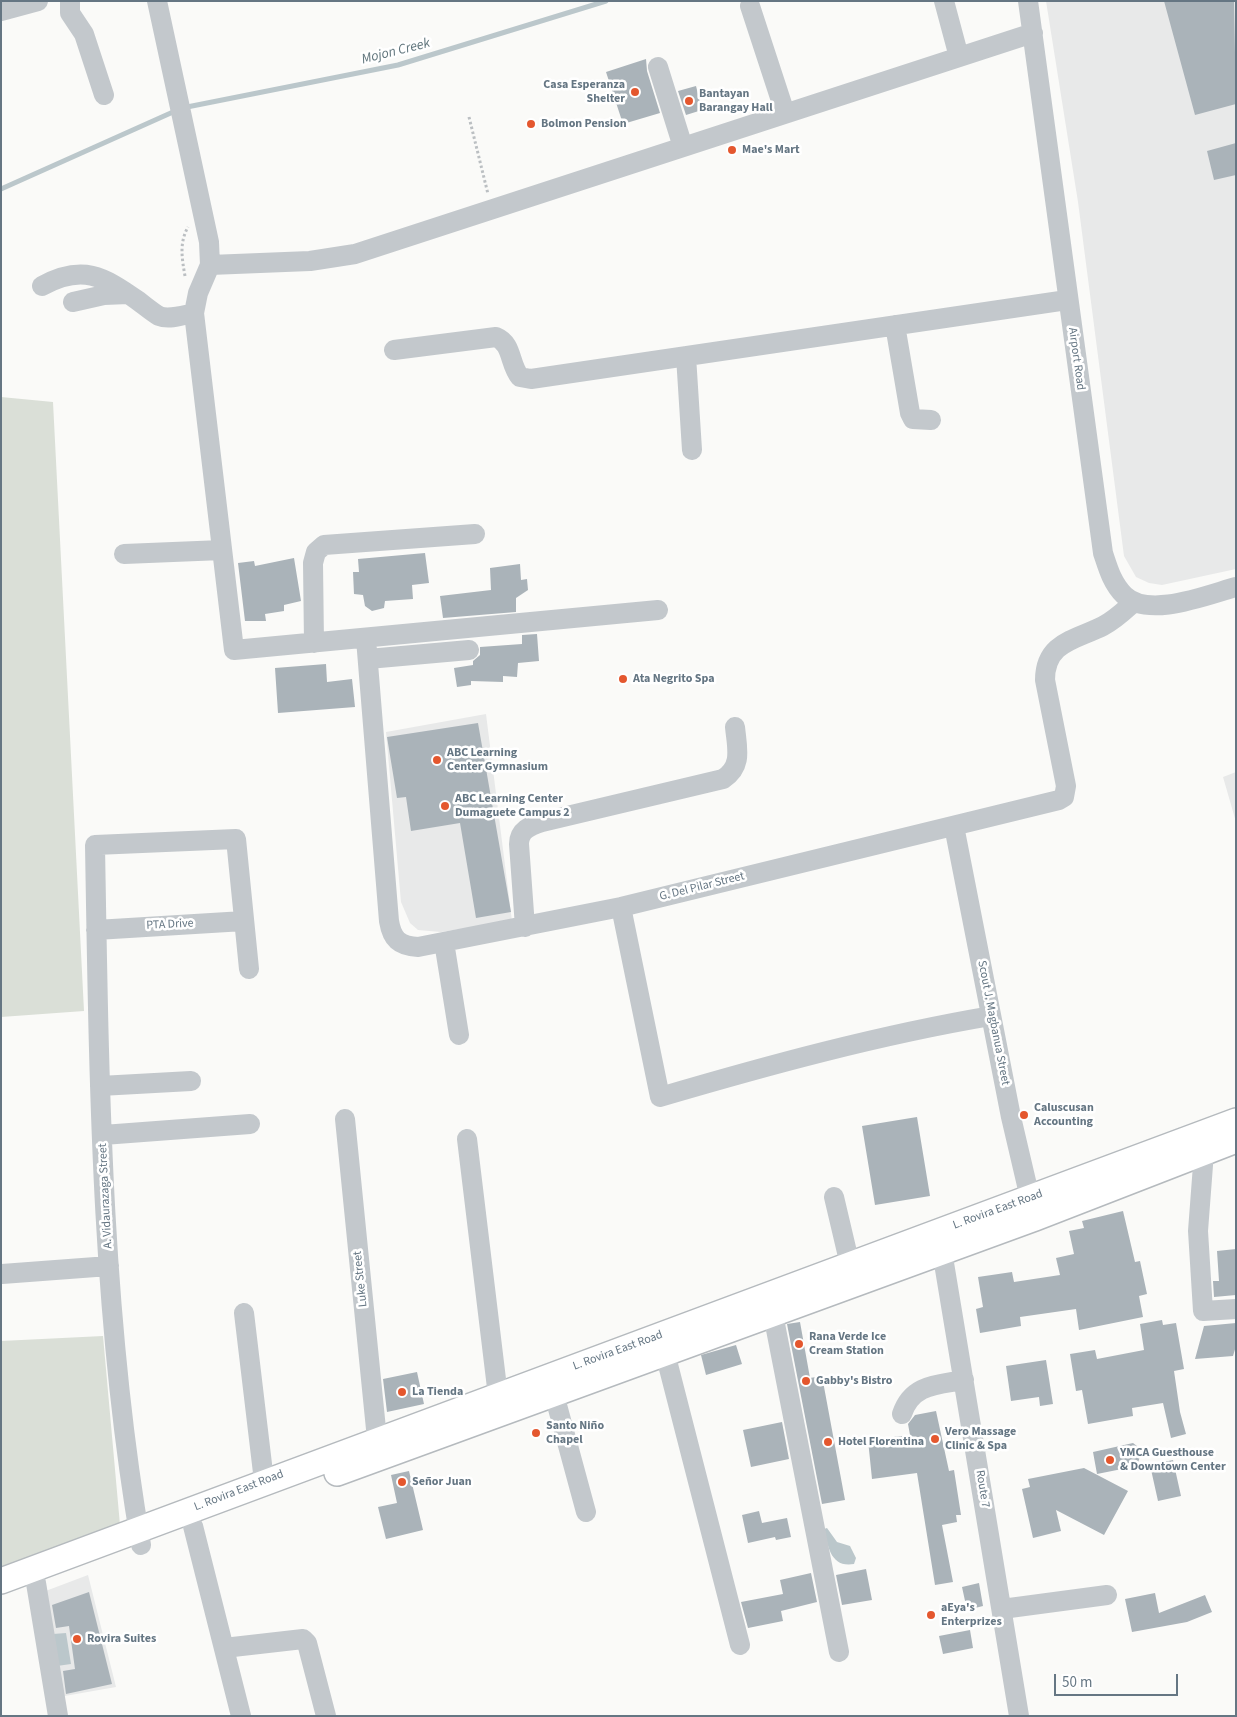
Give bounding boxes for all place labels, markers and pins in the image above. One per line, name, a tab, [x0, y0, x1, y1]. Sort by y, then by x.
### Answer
place label: Casa Esperanza Shelter	[543, 78, 625, 106]
marker: Casa Esperanza Shelter	[629, 86, 641, 98]
place label: Bantayan Barangay Hall	[699, 87, 773, 115]
marker: Bantayan Barangay Hall	[683, 95, 695, 107]
place label: Bolmon Pension	[541, 117, 627, 131]
marker: Bolmon Pension	[525, 118, 537, 130]
place label: Mae's Mart	[742, 143, 800, 157]
marker: Mae's Mart	[726, 144, 738, 156]
place label: Ata Negrito Spa	[633, 672, 714, 686]
marker: Ata Negrito Spa	[617, 673, 629, 685]
place label: ABC Learning Center Gymnasium	[447, 746, 548, 774]
marker: ABC Learning Center Gymnasium	[431, 754, 443, 766]
place label: ABC Learning Center Dumaguete Campus 2	[455, 792, 570, 820]
marker: ABC Learning Center Dumaguete Campus 2	[439, 800, 451, 812]
place label: Caluscusan Accounting	[1034, 1101, 1094, 1129]
marker: Caluscusan Accounting	[1018, 1109, 1030, 1121]
place label: Rana Verde Ice Cream Station	[809, 1330, 886, 1358]
marker: Rana Verde Ice Cream Station	[793, 1338, 805, 1350]
place label: Gabby's Bistro	[816, 1374, 893, 1388]
marker: Gabby's Bistro	[800, 1375, 812, 1387]
place label: La Tienda	[412, 1385, 463, 1399]
marker: La Tienda	[396, 1386, 408, 1398]
place label: Santo Niño Chapel	[546, 1419, 604, 1447]
place label: Vero Massage Clinic & Spa	[945, 1425, 1016, 1453]
marker: Santo Niño Chapel	[530, 1427, 542, 1439]
marker: Vero Massage Clinic & Spa	[929, 1433, 941, 1445]
place label: Hotel Florentina	[838, 1435, 924, 1449]
marker: Hotel Florentina	[822, 1436, 834, 1448]
place label: YMCA Guesthouse & Downtown Center	[1120, 1446, 1226, 1474]
marker: YMCA Guesthouse & Downtown Center	[1104, 1454, 1116, 1466]
place label: Señor Juan	[412, 1475, 472, 1489]
marker: Señor Juan	[396, 1476, 408, 1488]
place label: aEya's Enterprizes	[941, 1601, 1002, 1629]
marker: aEya's Enterprizes	[925, 1609, 937, 1621]
place label: Rovira Suites	[87, 1632, 156, 1646]
marker: Rovira Suites	[71, 1633, 83, 1645]

